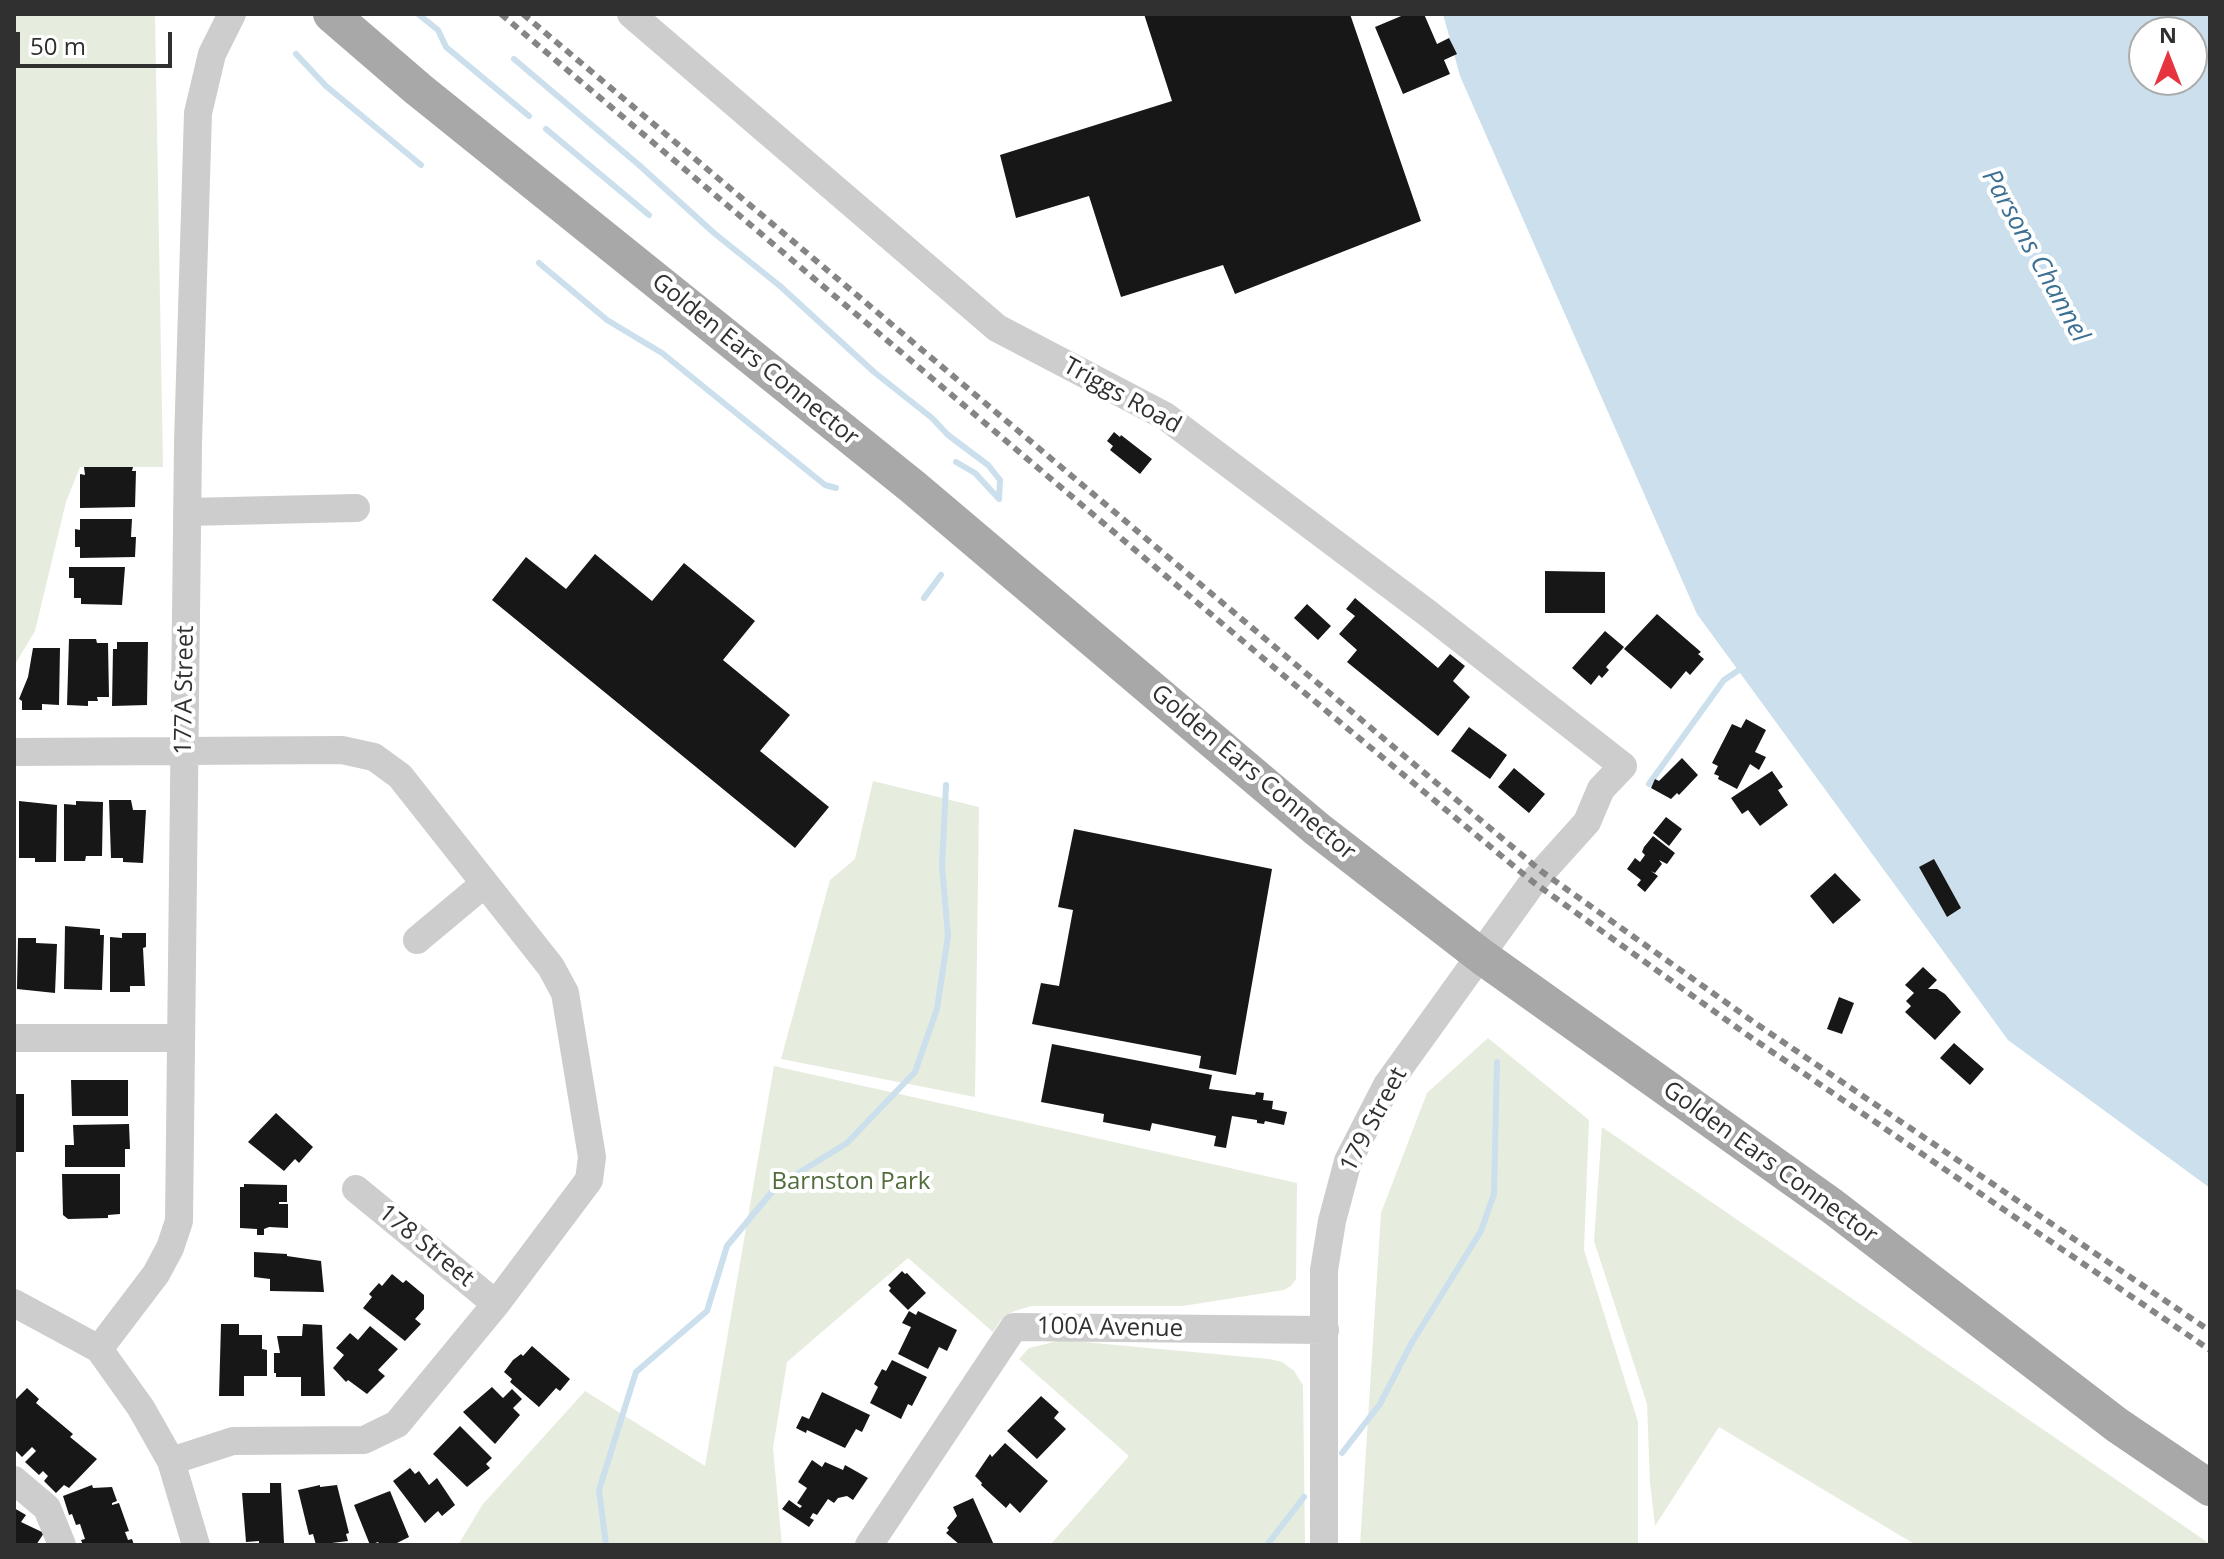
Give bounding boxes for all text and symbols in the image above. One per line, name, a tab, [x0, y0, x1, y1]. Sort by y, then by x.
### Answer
scale bar	[20, 16, 176, 66]
north arrow	[2128, 16, 2208, 96]
text: N	[2159, 19, 2177, 49]
text: 50 m	[30, 29, 86, 62]
water label: Parsons Channel	[1975, 164, 2095, 348]
street label: Golden Ears Connector	[646, 268, 864, 452]
street label: Triggs Road	[1058, 352, 1186, 440]
street label: 177A Street	[169, 625, 201, 755]
street label: Golden Ears Connector	[1145, 679, 1361, 867]
street label: 179 Street	[1334, 1063, 1414, 1177]
street label: Golden Ears Connector	[1657, 1076, 1883, 1250]
park label: Barnston Park	[772, 1168, 930, 1196]
street label: 178 Street	[372, 1199, 480, 1293]
street label: 100A Avenue	[1037, 1312, 1183, 1344]

